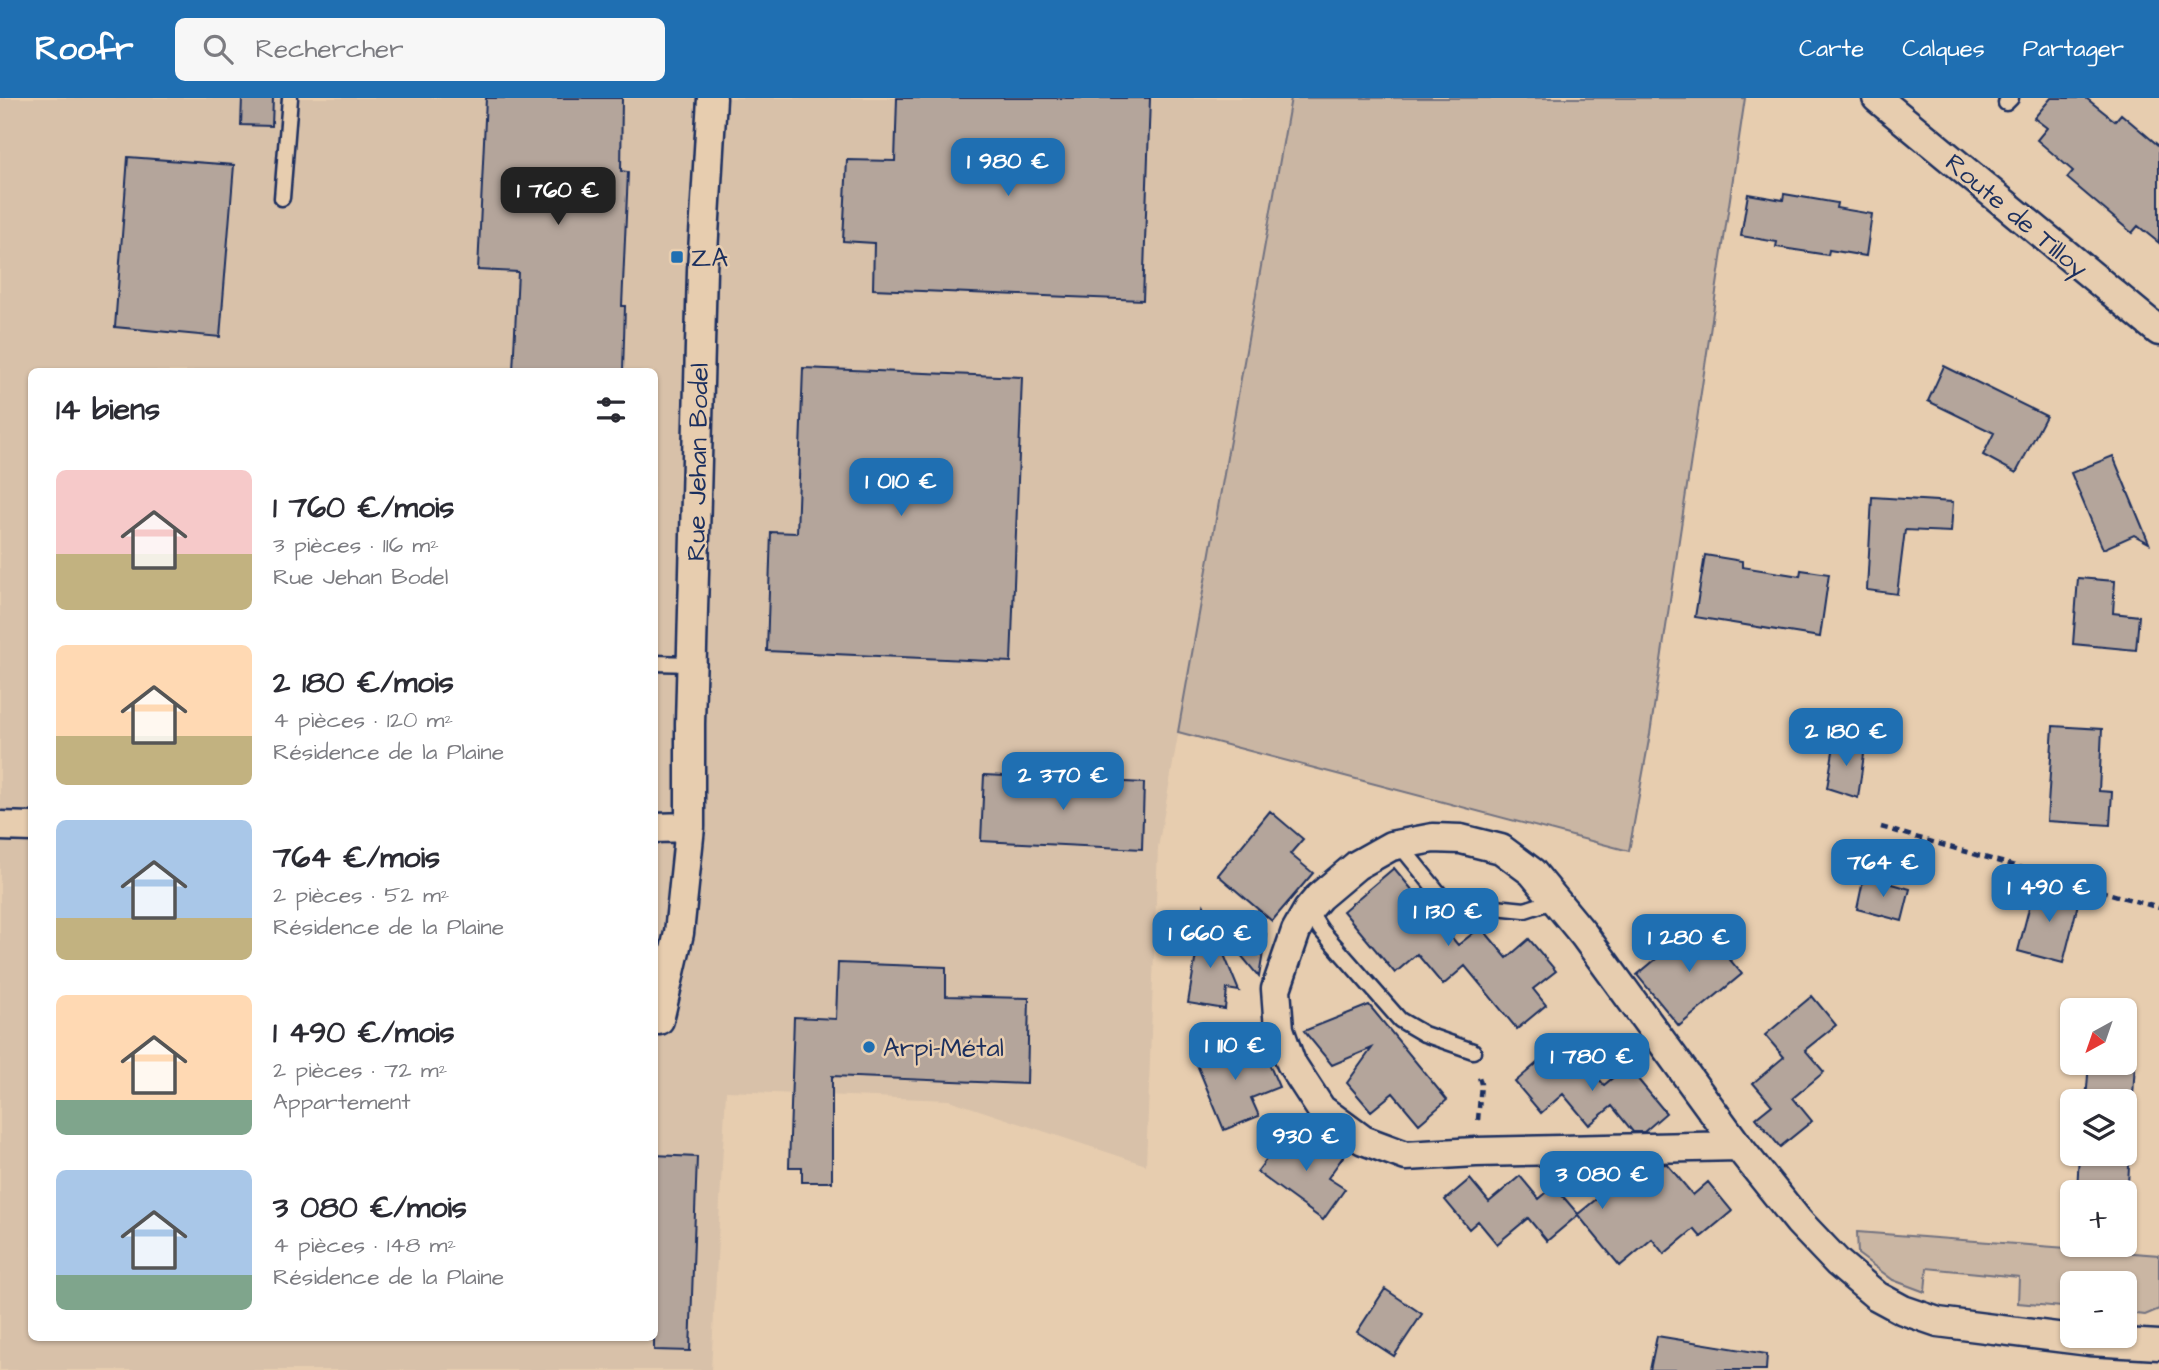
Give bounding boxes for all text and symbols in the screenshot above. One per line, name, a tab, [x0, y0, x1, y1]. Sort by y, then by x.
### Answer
search box	[175, 18, 665, 81]
text: Roofr	[35, 26, 133, 72]
icon: search	[199, 30, 237, 68]
text: Rechercher	[255, 31, 404, 67]
text: Carte	[1799, 32, 1864, 66]
text: Calques	[1902, 32, 1985, 66]
text: Partager	[2023, 32, 2124, 66]
pin: 1 980 €	[943, 139, 1073, 198]
text: 1 980 €	[967, 145, 1049, 177]
street label: Route de Tilloy	[1936, 145, 2095, 288]
pin: 1 760 €	[493, 167, 623, 227]
text: 1 760 €	[517, 174, 599, 206]
place label: ZA	[691, 240, 728, 276]
marker: ZA	[669, 249, 685, 265]
street label: Rue Jehan Bodel	[678, 363, 718, 561]
text: 14 biens	[56, 389, 160, 431]
icon: filters	[592, 391, 630, 429]
pin: 1 010 €	[836, 458, 966, 518]
text: 1 010 €	[865, 465, 937, 497]
text: 1 760 €/mois	[273, 487, 454, 529]
icon: home	[112, 498, 196, 582]
text: 3 pièces · 116 m²	[273, 529, 439, 561]
text: Rue Jehan Bodel	[273, 561, 448, 593]
text: 2 180 €/mois	[273, 662, 454, 704]
icon: home	[112, 673, 196, 757]
text: 4 pièces · 120 m²	[273, 704, 453, 736]
pin: 2 180 €	[1781, 708, 1911, 768]
text: 2 180 €	[1805, 715, 1887, 747]
text: Résidence de la Plaine	[273, 736, 504, 768]
pin: 2 370 €	[998, 752, 1128, 812]
text: 2 370 €	[1018, 759, 1108, 791]
text: 764 €/mois	[273, 837, 440, 879]
pin: 764 €	[1834, 840, 1932, 899]
text: 764 €	[1847, 846, 1919, 878]
icon: home	[112, 848, 196, 932]
pin: 1 490 €	[1984, 864, 2114, 924]
text: 1 490 €	[2008, 871, 2090, 903]
text: 2 pièces · 52 m²	[273, 879, 449, 911]
pin: 1 130 €	[1383, 888, 1513, 948]
text: 1 130 €	[1414, 895, 1482, 927]
pin: 1 660 €	[1145, 910, 1275, 970]
text: Résidence de la Plaine	[273, 911, 504, 943]
pin: 1 280 €	[1624, 914, 1754, 974]
text: 1 660 €	[1169, 917, 1252, 949]
text: 1 280 €	[1648, 921, 1730, 953]
north arrow	[2060, 998, 2137, 1074]
map controls	[2060, 998, 2137, 1348]
text: 1 490 €/mois	[273, 1012, 455, 1054]
icon: home	[112, 1023, 196, 1107]
pin: 1 110 €	[1170, 1023, 1300, 1082]
text: 1 110 €	[1205, 1029, 1265, 1061]
place label: Arpi-Métal	[883, 1030, 1004, 1066]
pin: 1 780 €	[1527, 1034, 1657, 1093]
marker: Arpi-Métal	[861, 1039, 877, 1055]
text: 1 780 €	[1550, 1040, 1634, 1072]
text: 2 pièces · 72 m²	[273, 1054, 447, 1086]
text: Appartement	[273, 1086, 411, 1118]
button: layers	[2060, 1089, 2137, 1166]
pin: 930 €	[1257, 1114, 1355, 1173]
text: 930 €	[1273, 1120, 1339, 1152]
pin: 3 080 €	[1537, 1152, 1667, 1211]
text: 3 080 €	[1556, 1158, 1648, 1190]
button: +	[2060, 1180, 2137, 1257]
text: 3 080 €/mois	[273, 1187, 467, 1229]
icon: home	[112, 1198, 196, 1282]
text: 4 pièces · 148 m²	[273, 1229, 456, 1261]
text: Résidence de la Plaine	[273, 1261, 504, 1293]
button: −	[2060, 1271, 2137, 1348]

